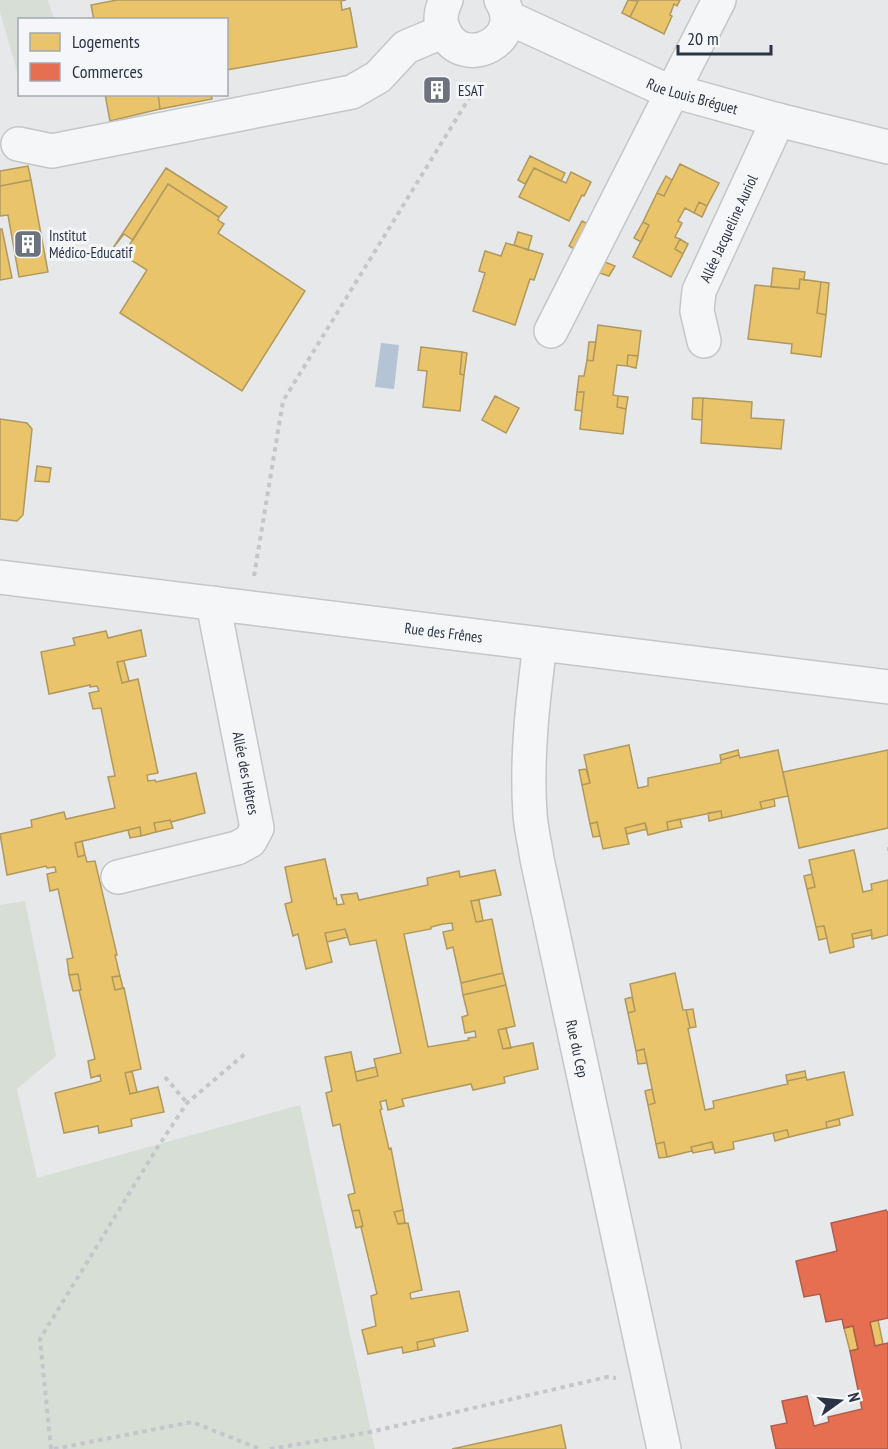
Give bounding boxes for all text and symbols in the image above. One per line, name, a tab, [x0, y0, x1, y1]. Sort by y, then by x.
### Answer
legend	[18, 18, 228, 96]
scale bar	[678, 18, 771, 56]
text: 20 m	[687, 27, 719, 50]
text: Logements	[72, 30, 140, 53]
text: Commerces	[72, 60, 143, 83]
street label: Rue Louis Bréguet	[644, 73, 740, 118]
building icon: ESAT	[421, 74, 453, 106]
place label: ESAT	[458, 81, 484, 100]
street label: Allée Jacqueline Auriol	[695, 171, 761, 285]
place label: Institut Médico-Educatif	[49, 226, 134, 262]
building icon: Institut Médico-Educatif	[12, 228, 44, 260]
street label: Rue des Frênes	[403, 618, 484, 646]
street label: Allée des Hêtres	[229, 730, 263, 816]
street label: Rue du Cep	[562, 1018, 593, 1079]
north arrow	[810, 1371, 870, 1431]
text: N	[844, 1390, 865, 1404]

